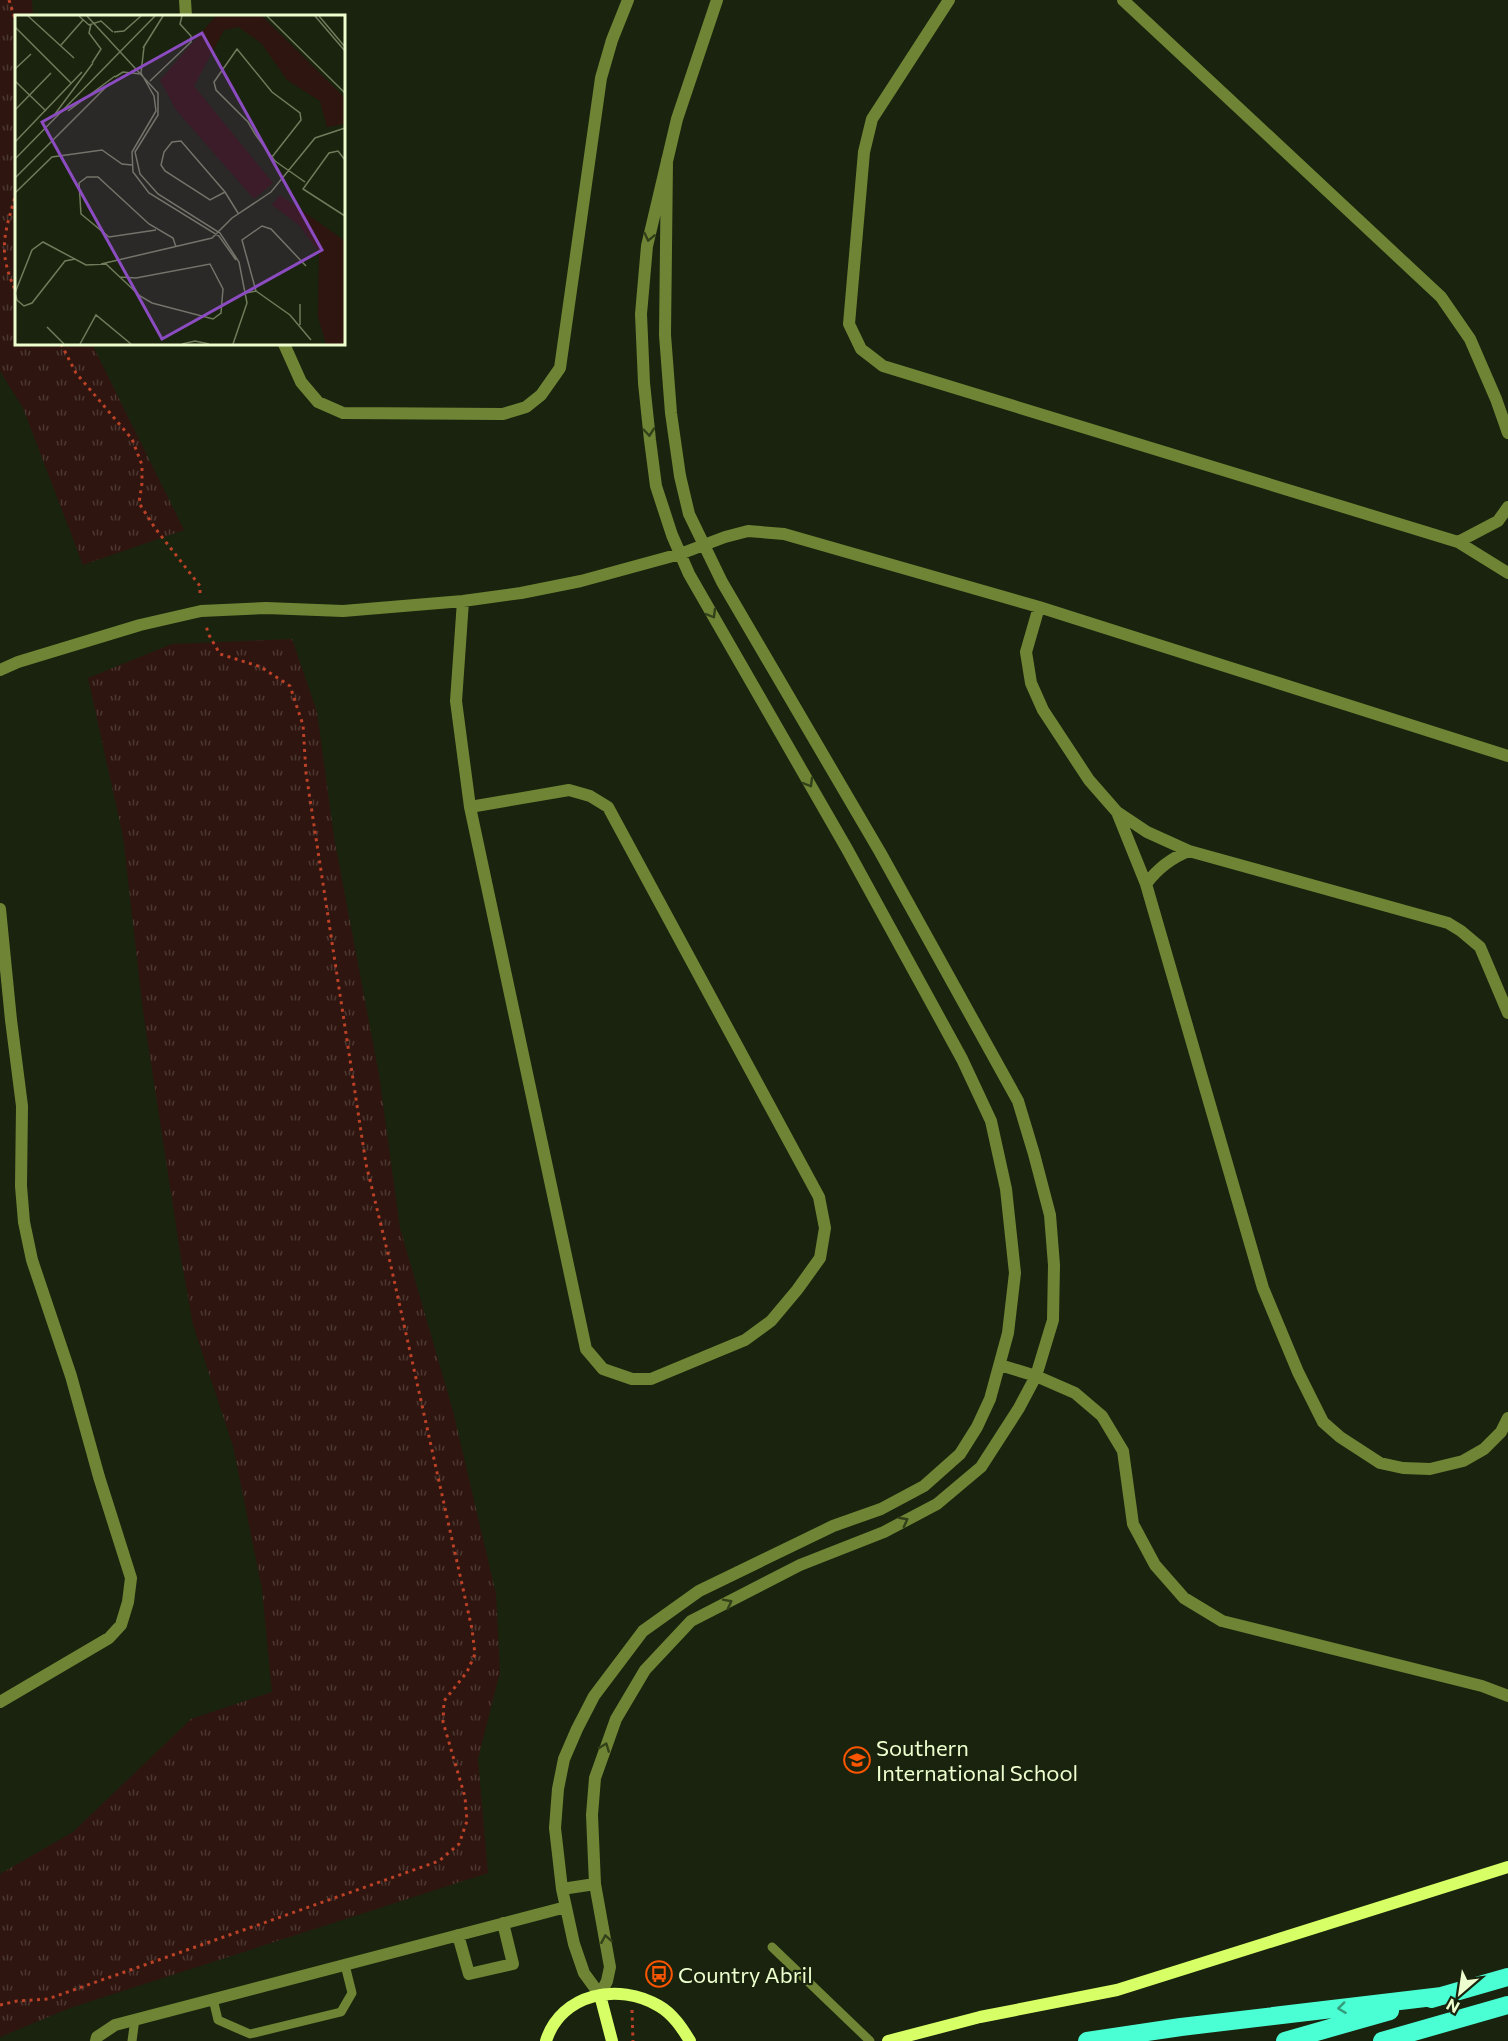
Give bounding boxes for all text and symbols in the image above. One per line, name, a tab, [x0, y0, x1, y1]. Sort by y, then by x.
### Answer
inset map	[15, 15, 345, 345]
one-way arrow	[643, 232, 656, 242]
one-way arrow	[642, 427, 655, 436]
one-way arrow	[705, 608, 716, 618]
one-way arrow	[802, 777, 814, 787]
one-way arrow	[898, 1517, 909, 1528]
one-way arrow	[721, 1599, 732, 1610]
place label: Southern International School	[876, 1734, 1078, 1786]
one-way arrow	[598, 1742, 610, 1753]
school or university icon: Southern International School	[842, 1745, 872, 1775]
one-way arrow	[600, 1934, 613, 1944]
bus stop icon: Country Abril	[644, 1959, 674, 1989]
place label: Country Abril	[678, 1961, 813, 1988]
north arrow	[1430, 1963, 1490, 2023]
text: N	[1443, 1995, 1462, 2018]
one-way arrow	[1338, 2001, 1347, 2013]

